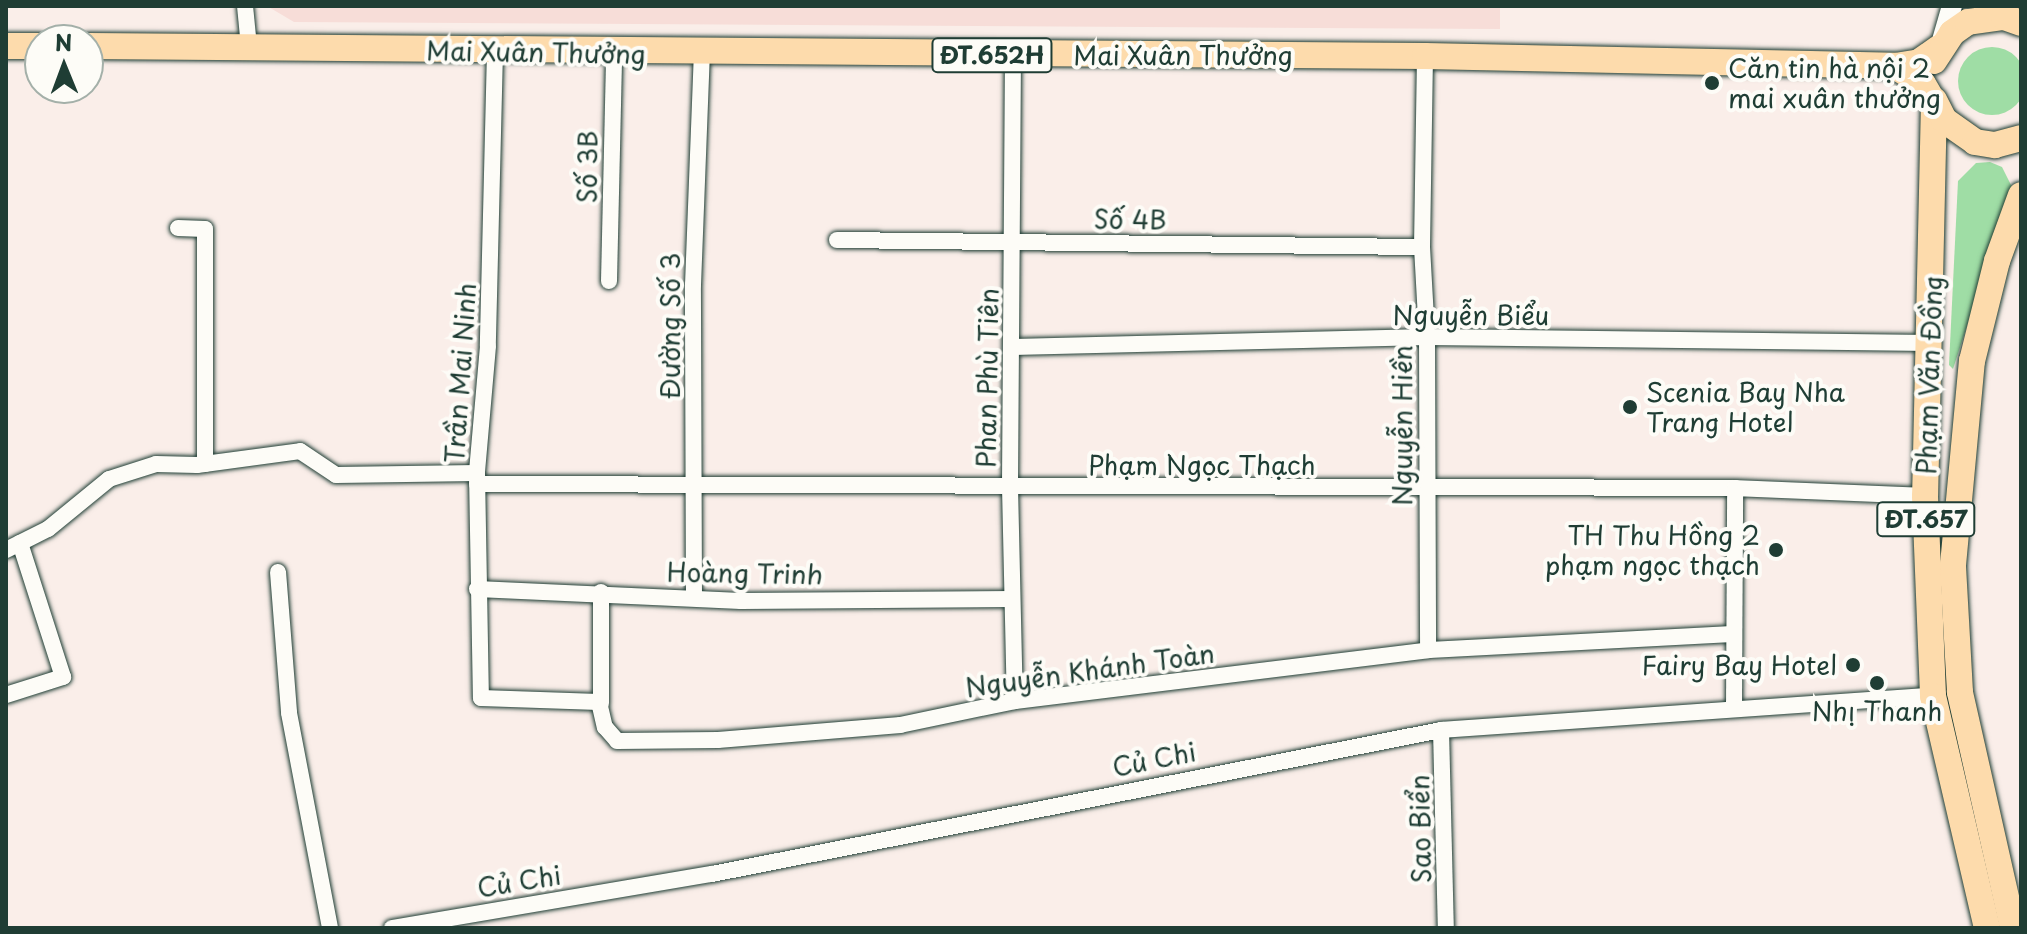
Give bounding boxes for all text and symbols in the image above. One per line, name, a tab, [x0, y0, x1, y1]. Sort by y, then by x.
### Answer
north arrow	[24, 24, 104, 104]
text: N	[55, 25, 73, 58]
street label: Mai Xuân Thưởng	[425, 34, 647, 70]
road number: ĐT.652H	[930, 35, 1054, 75]
street label: Mai Xuân Thưởng	[1072, 39, 1294, 71]
place label: Căn tin hà nội 2 mai xuân thưởng	[1728, 52, 1941, 114]
marker: Căn tin hà nội 2 mai xuân thưởng	[1703, 74, 1721, 92]
street label: Số 3B	[571, 130, 603, 204]
street label: Số 4B	[1093, 203, 1167, 235]
street label: Đường Số 3	[654, 252, 686, 400]
street label: Phạm Văn Đồng	[1910, 275, 1948, 475]
street label: Trần Mai Ninh	[438, 281, 482, 465]
street label: Phan Phù Tiên	[970, 288, 1004, 468]
street label: Nguyễn Biểu	[1392, 299, 1550, 331]
street label: Nguyễn Hiền	[1386, 344, 1418, 506]
place label: Scenia Bay Nha Trang Hotel	[1646, 376, 1844, 438]
marker: Scenia Bay Nha Trang Hotel	[1621, 398, 1639, 416]
street label: Phạm Ngọc Thạch	[1088, 449, 1316, 481]
road number: ĐT.657	[1876, 499, 1976, 539]
place label: TH Thu Hồng 2 phạm ngọc thạch	[1544, 519, 1760, 580]
marker: TH Thu Hồng 2 phạm ngọc thạch	[1767, 541, 1785, 559]
street label: Hoàng Trinh	[668, 556, 822, 590]
street label: Nguyễn Khánh Toàn	[963, 637, 1217, 703]
place label: Fairy Bay Hotel	[1642, 649, 1837, 681]
marker: Fairy Bay Hotel	[1844, 656, 1862, 674]
marker: Nhị Thanh	[1868, 674, 1886, 692]
place label: Nhị Thanh	[1812, 695, 1942, 727]
street label: Củ Chi	[1109, 736, 1199, 782]
street label: Sao Biển	[1403, 774, 1437, 884]
street label: Củ Chi	[474, 859, 564, 903]

